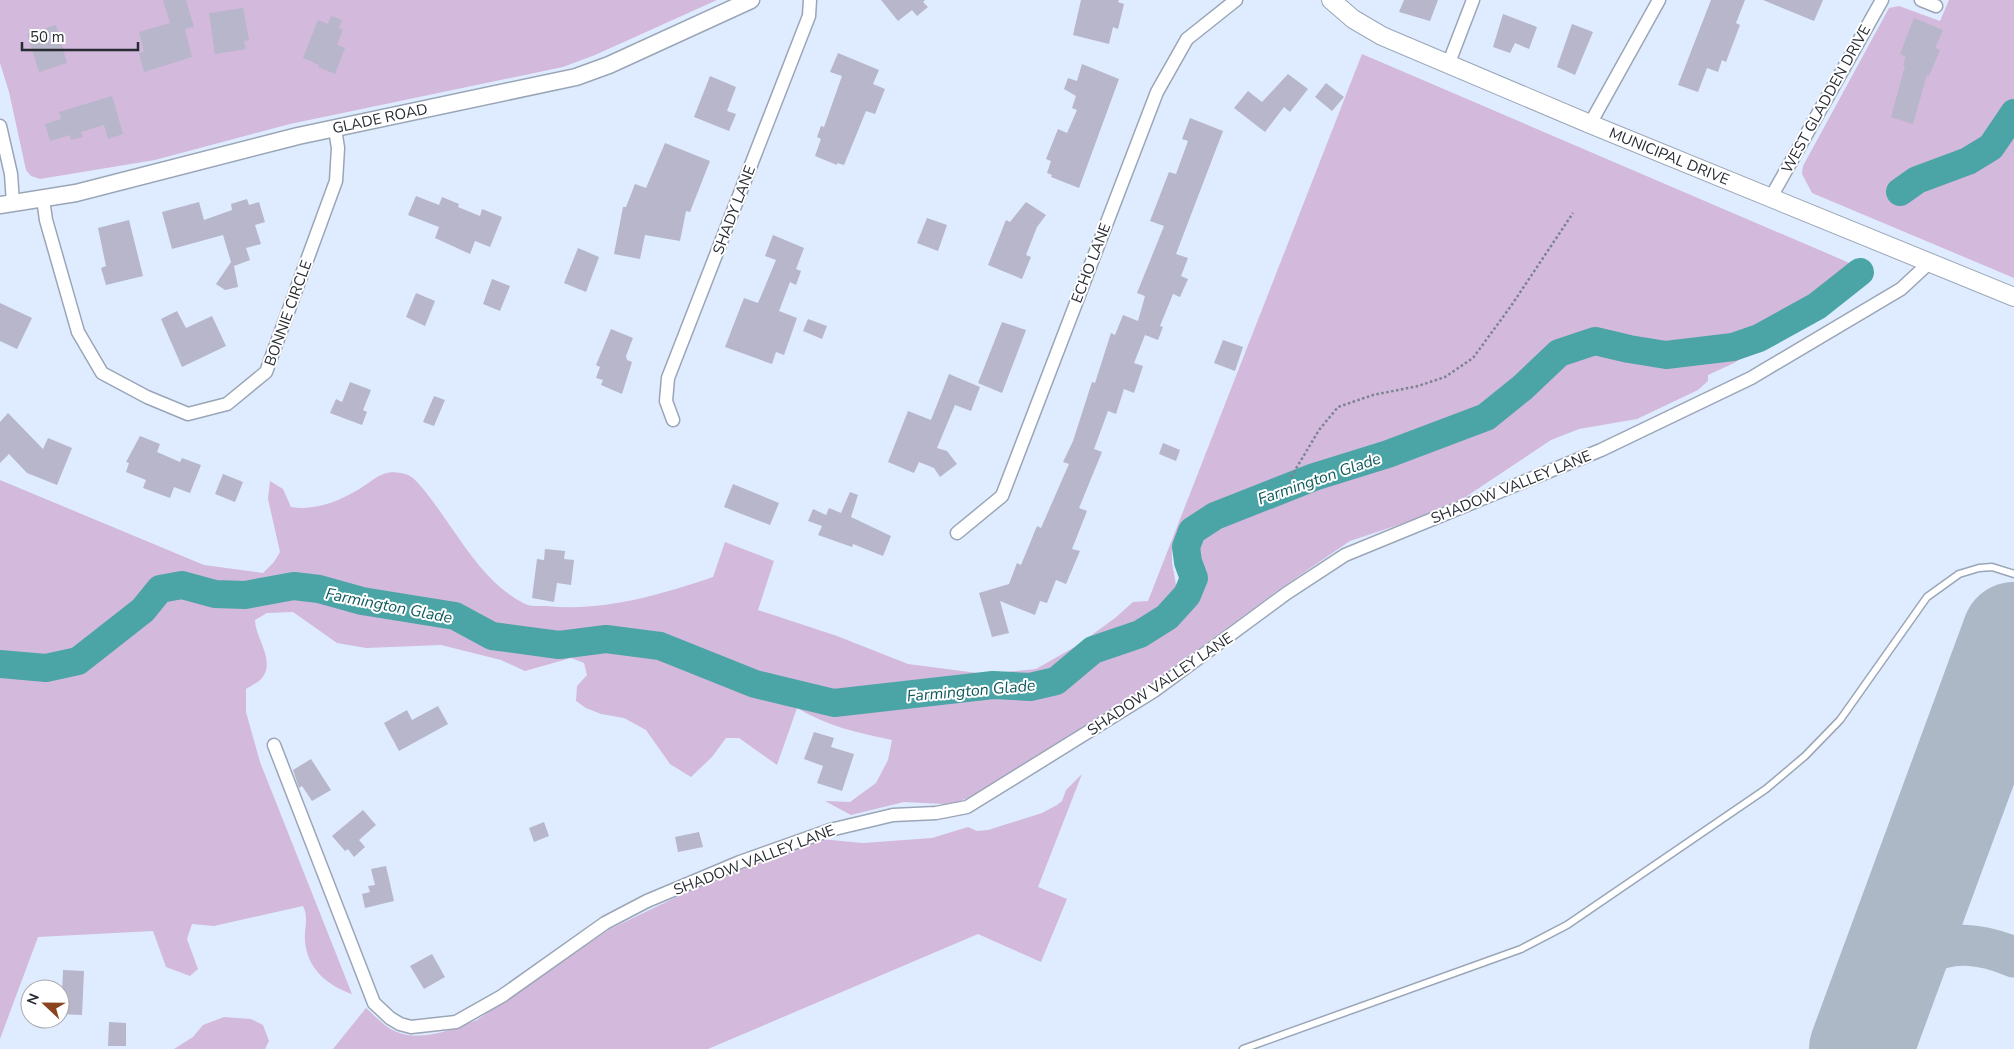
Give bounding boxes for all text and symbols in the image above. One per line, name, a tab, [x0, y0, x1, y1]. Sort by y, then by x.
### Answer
scale bar	[22, 20, 139, 52]
street label: WEST GLADDEN DRIVE	[1777, 21, 1875, 177]
text: 50 m	[30, 27, 65, 47]
street label: GLADE ROAD	[331, 99, 429, 138]
street label: MUNICIPAL DRIVE	[1606, 123, 1732, 190]
street label: SHADY LANE	[708, 163, 760, 257]
street label: ECHO LANE	[1067, 220, 1115, 306]
street label: BONNIE CIRCLE	[260, 257, 316, 369]
street label: SHADOW VALLEY LANE	[1428, 446, 1594, 528]
water label: Farmington Glade	[1255, 447, 1384, 510]
water label: Farmington Glade	[323, 583, 455, 629]
street label: SHADOW VALLEY LANE	[1083, 628, 1237, 740]
water label: Farmington Glade	[906, 674, 1037, 708]
street label: SHADOW VALLEY LANE	[671, 820, 837, 900]
north arrow	[20, 979, 70, 1029]
text: N	[23, 991, 44, 1008]

